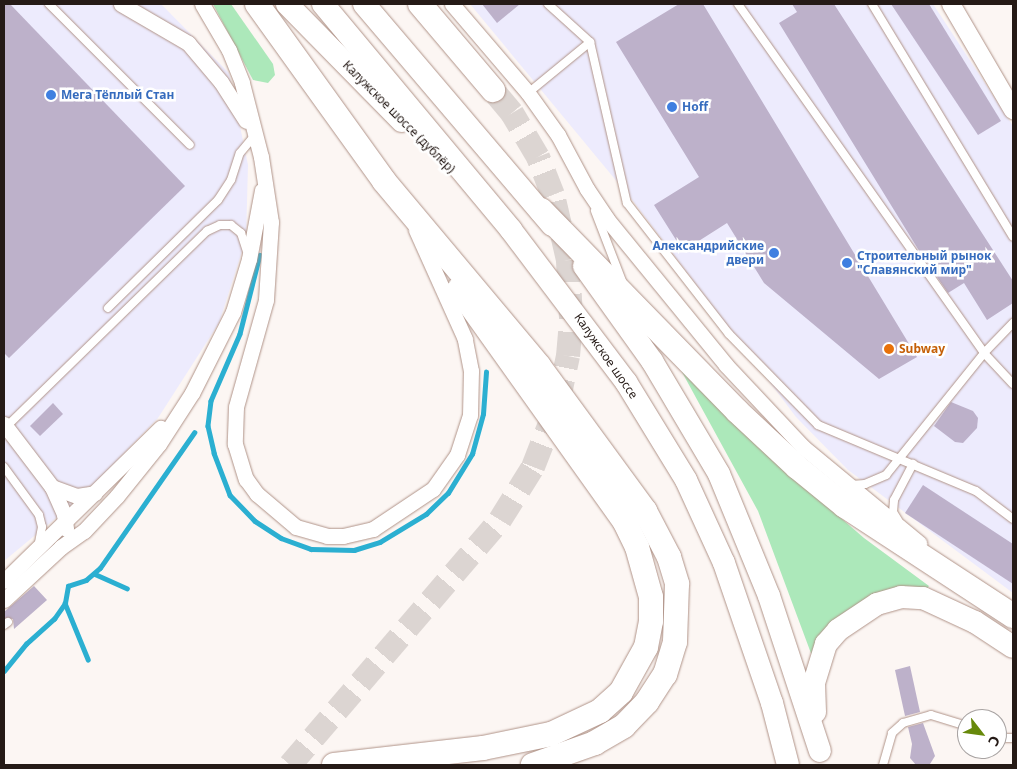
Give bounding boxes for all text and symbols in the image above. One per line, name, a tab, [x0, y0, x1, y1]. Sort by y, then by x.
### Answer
street label: Калужское шоссе (дублёр)	[340, 58, 458, 176]
place label: Мега Тёплый Cтан	[61, 88, 174, 102]
marker: Мега Тёплый Cтан	[45, 89, 57, 101]
place label: Hoff	[682, 100, 708, 114]
marker: Hoff	[666, 101, 678, 113]
place label: Александрийские двери	[653, 239, 764, 267]
marker: Александрийские двери	[768, 247, 780, 259]
place label: Строительный рынок "Славянский мир"	[857, 249, 991, 277]
marker: Строительный рынок "Славянский мир"	[841, 257, 853, 269]
street label: Калужское шоссе	[571, 310, 641, 402]
place label: Subway	[899, 342, 945, 356]
marker: Subway	[883, 343, 895, 355]
north arrow	[957, 709, 1007, 759]
text: С	[984, 733, 1005, 750]

